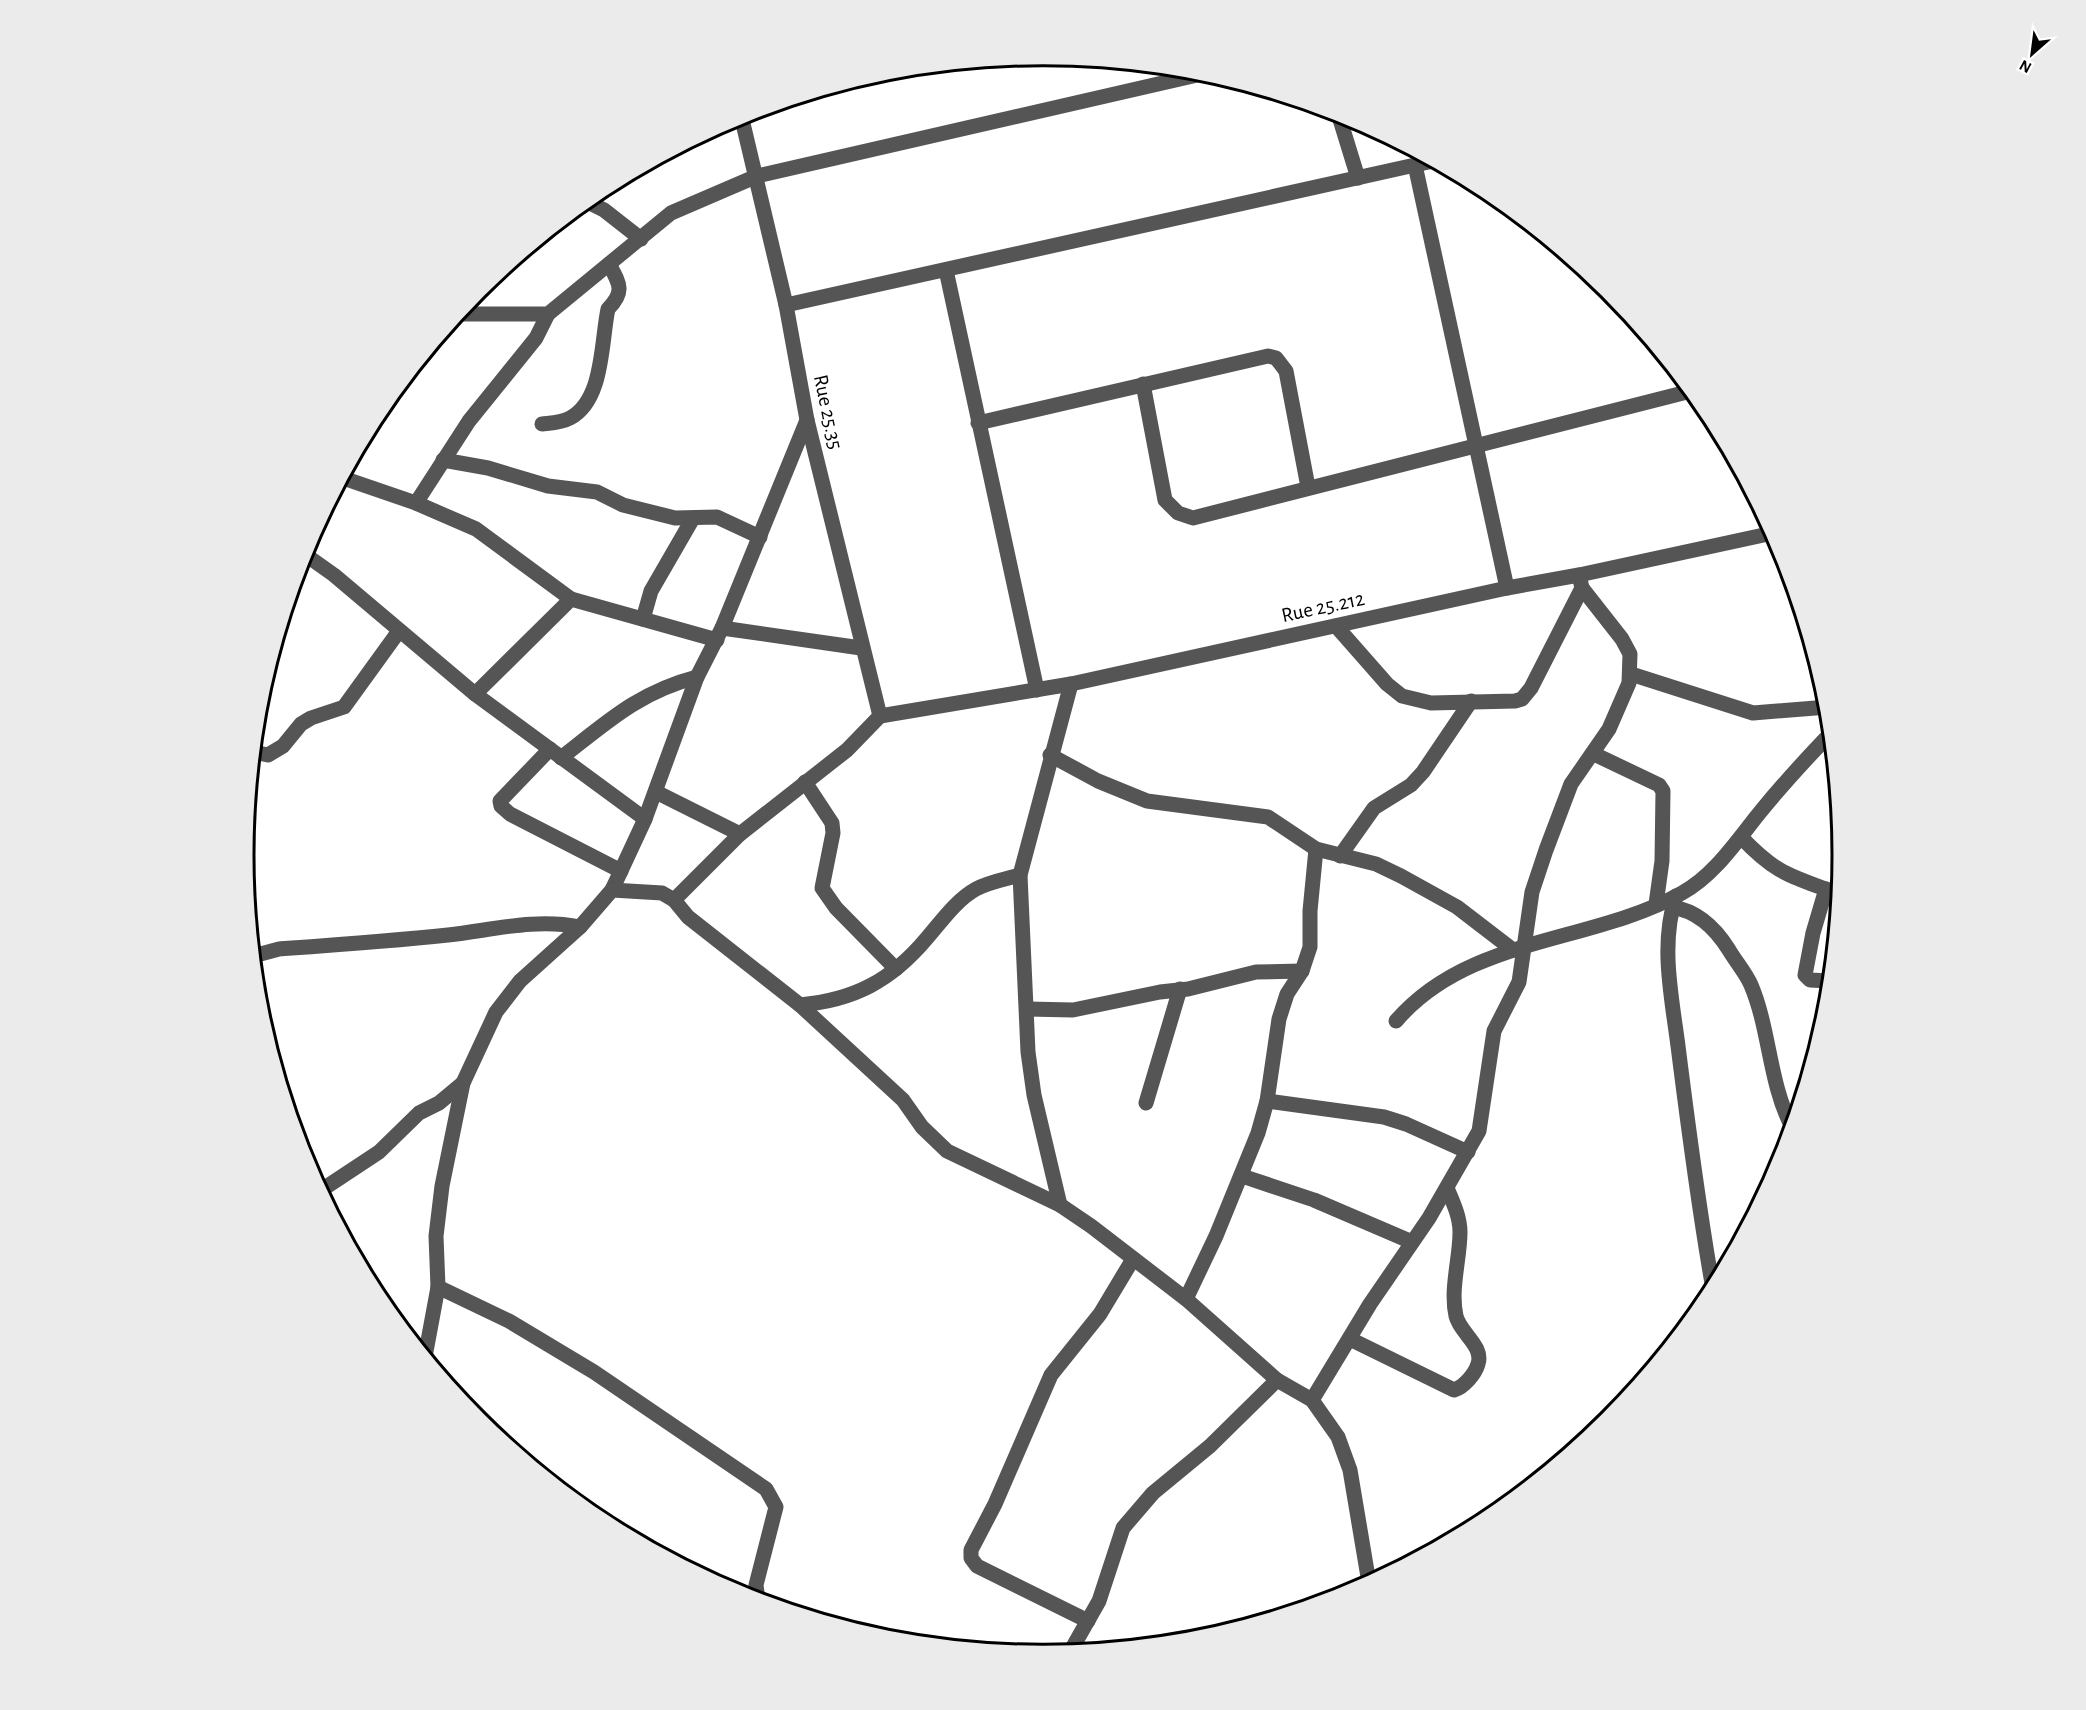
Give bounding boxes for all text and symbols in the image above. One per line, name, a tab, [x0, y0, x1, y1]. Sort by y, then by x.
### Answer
north arrow	[2002, 24, 2062, 84]
text: N	[2017, 57, 2034, 76]
street label: Rue 25.35	[810, 373, 846, 451]
street label: Rue 25.212	[1279, 588, 1367, 626]

